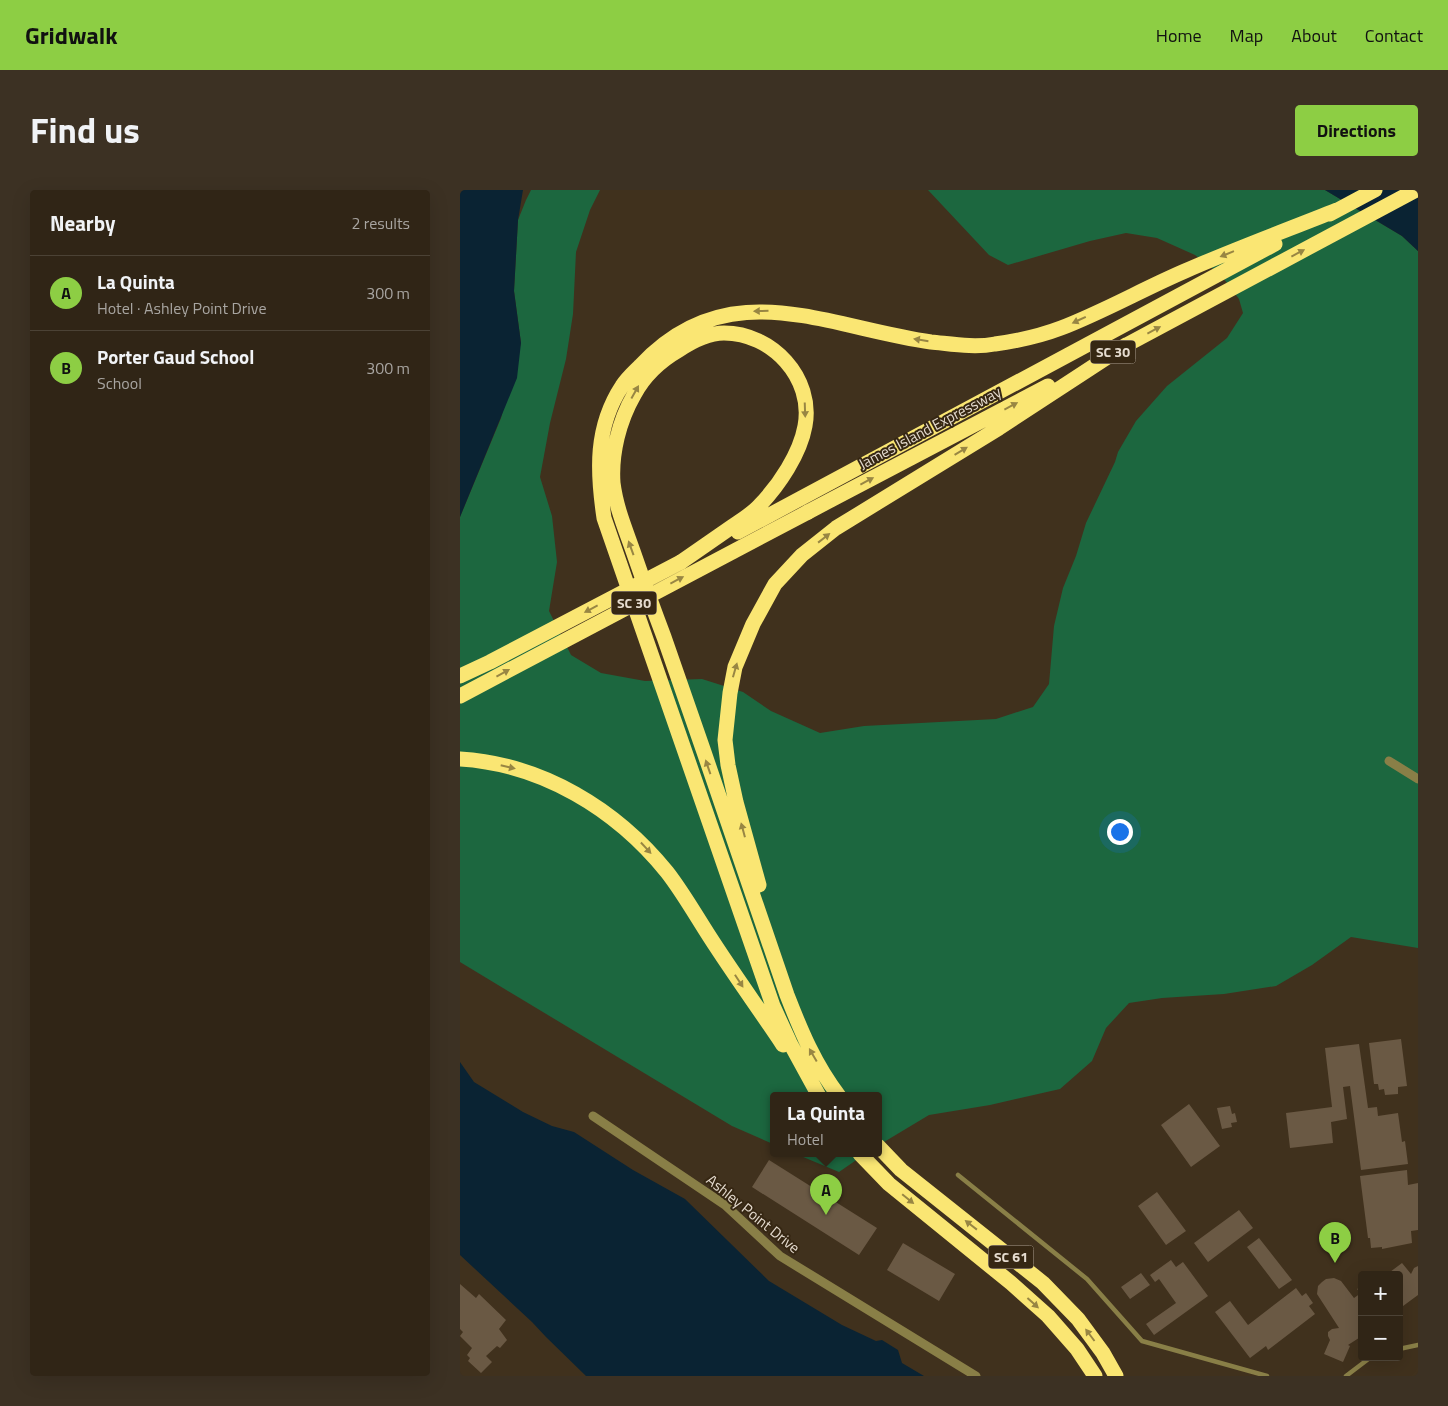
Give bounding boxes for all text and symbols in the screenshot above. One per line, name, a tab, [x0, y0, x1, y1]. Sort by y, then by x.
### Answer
text: Gridwalk	[25, 17, 118, 53]
text: Home	[1156, 22, 1202, 49]
text: Map	[1230, 22, 1263, 49]
text: About	[1291, 22, 1337, 49]
text: Contact	[1365, 22, 1423, 49]
text: Find us	[30, 103, 140, 157]
button: Directions	[1295, 105, 1418, 156]
text: Nearby	[50, 207, 115, 239]
text: 2 results	[351, 211, 410, 235]
one-way arrow	[1290, 249, 1305, 257]
one-way arrow	[1219, 250, 1234, 258]
text: La Quinta	[97, 267, 175, 296]
text: A	[61, 281, 71, 305]
text: 300 m	[366, 281, 410, 305]
text: Hotel · Ashley Point Drive	[97, 296, 267, 320]
one-way arrow	[753, 308, 769, 316]
one-way arrow	[1072, 316, 1086, 324]
one-way arrow	[1147, 326, 1162, 334]
one-way arrow	[912, 336, 928, 344]
road number: SC 30	[1090, 340, 1136, 363]
text: Porter Gaud School	[97, 342, 254, 371]
text: B	[61, 356, 71, 380]
text: 300 m	[366, 356, 410, 380]
text: School	[97, 371, 142, 395]
street label: James Island Expressway	[854, 380, 1005, 475]
one-way arrow	[631, 385, 640, 399]
one-way arrow	[801, 402, 809, 418]
one-way arrow	[1003, 402, 1018, 410]
one-way arrow	[955, 446, 968, 456]
one-way arrow	[859, 477, 874, 485]
one-way arrow	[817, 532, 830, 543]
one-way arrow	[627, 540, 635, 555]
one-way arrow	[670, 576, 685, 584]
road number: SC 30	[612, 592, 656, 614]
one-way arrow	[584, 605, 599, 613]
one-way arrow	[731, 662, 739, 678]
one-way arrow	[497, 669, 510, 678]
one-way arrow	[704, 759, 712, 774]
one-way arrow	[500, 763, 515, 771]
your location	[1107, 819, 1133, 845]
one-way arrow	[739, 822, 747, 837]
one-way arrow	[640, 842, 652, 854]
one-way arrow	[734, 975, 744, 988]
one-way arrow	[808, 1049, 817, 1062]
popup	[770, 1092, 882, 1157]
text: La Quinta	[787, 1098, 865, 1127]
text: Hotel	[787, 1127, 824, 1151]
street label: Ashley Point Drive	[701, 1169, 805, 1259]
pin: A	[810, 1174, 842, 1215]
one-way arrow	[901, 1194, 914, 1205]
one-way arrow	[965, 1220, 978, 1231]
pin: B	[1319, 1222, 1351, 1263]
road number: SC 61	[988, 1246, 1034, 1268]
map controls	[1358, 1271, 1403, 1361]
button: +	[1358, 1271, 1403, 1316]
one-way arrow	[1027, 1297, 1039, 1309]
button: −	[1358, 1316, 1403, 1361]
one-way arrow	[1084, 1329, 1095, 1342]

